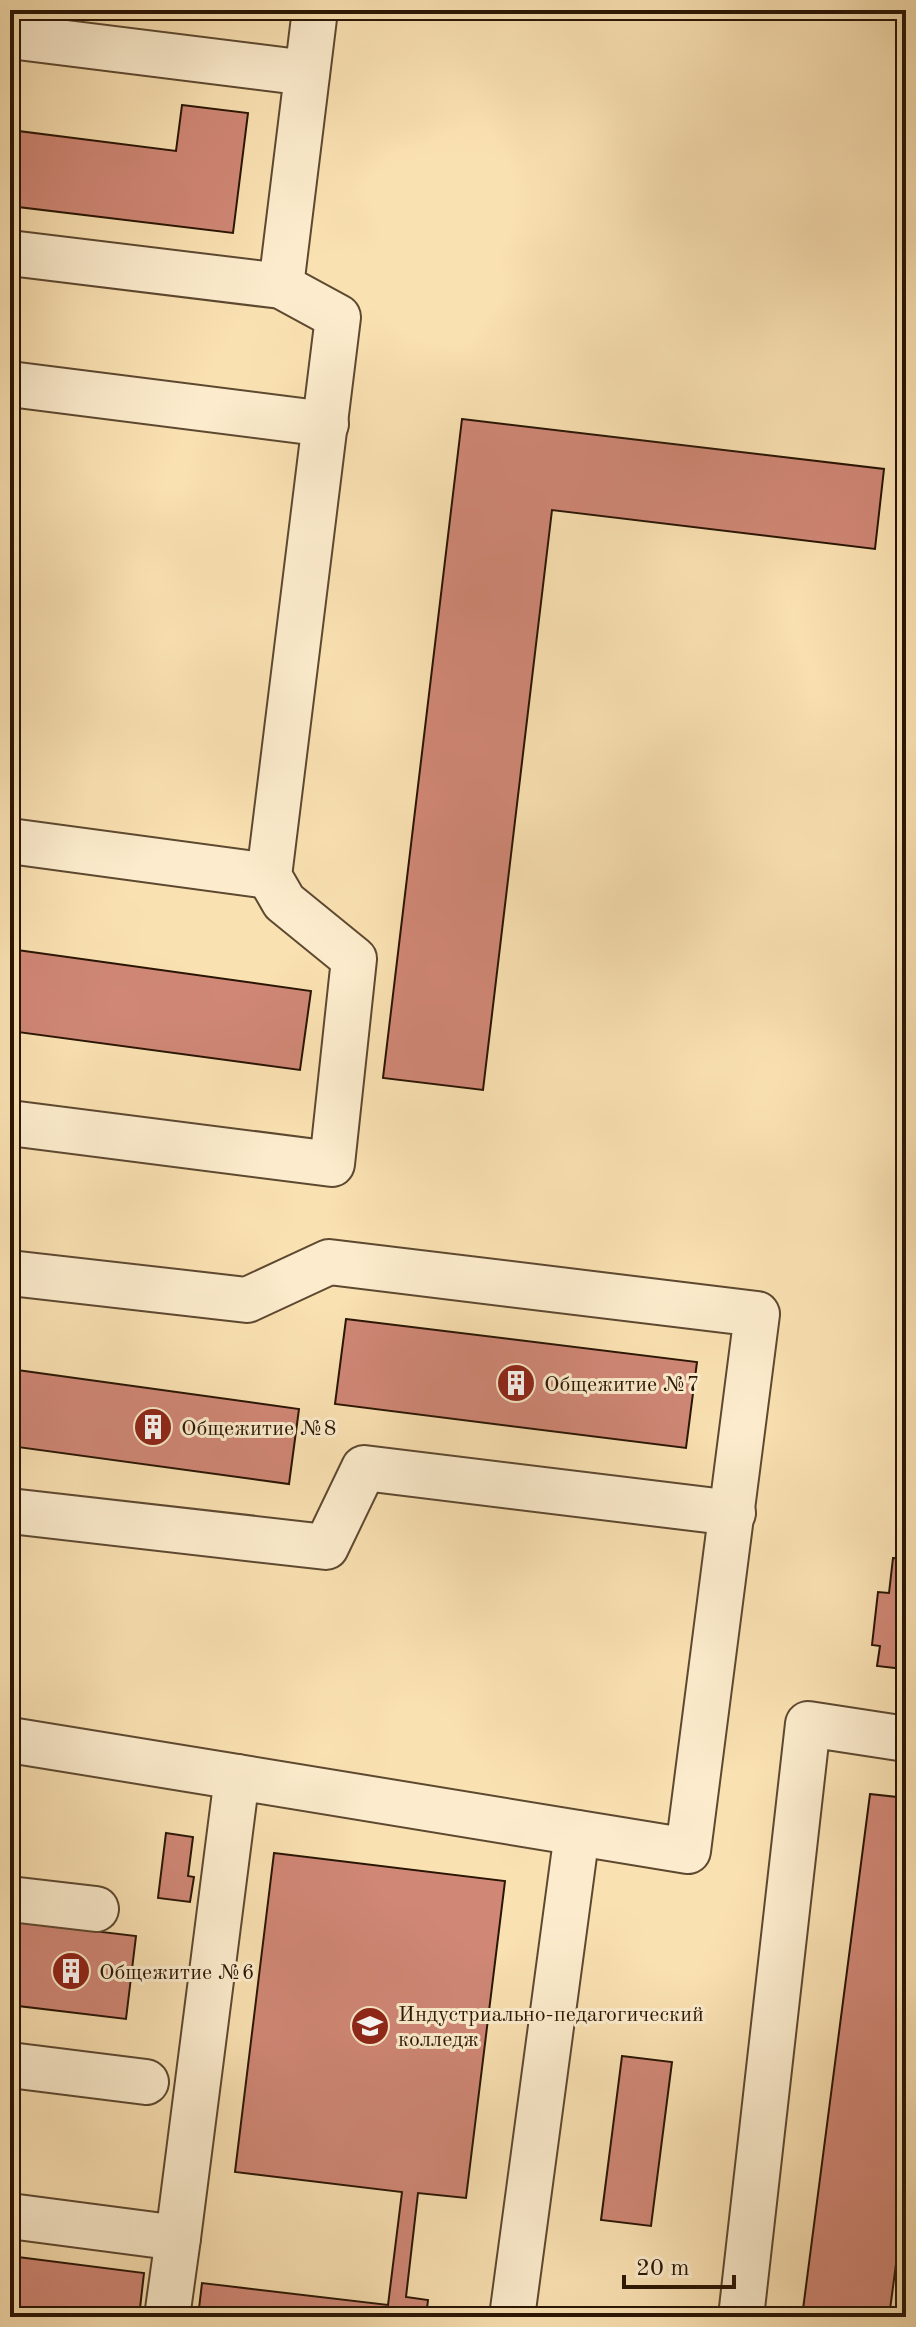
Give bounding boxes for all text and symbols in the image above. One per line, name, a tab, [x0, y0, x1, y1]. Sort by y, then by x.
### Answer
building icon: Общежитие №7	[495, 1362, 537, 1404]
place label: Общежитие №7	[544, 1374, 700, 1396]
building icon: Общежитие №8	[132, 1406, 174, 1448]
place label: Общежитие №8	[181, 1418, 337, 1440]
building icon: Общежитие №6	[50, 1950, 92, 1992]
place label: Общежитие №6	[99, 1962, 255, 1984]
place label: Индустриально-педагогический колледж	[398, 2004, 704, 2051]
school or university icon: Индустриально-педагогический колледж	[349, 2005, 391, 2047]
scale bar	[624, 2239, 734, 2289]
text: 20 m	[636, 2257, 690, 2281]

